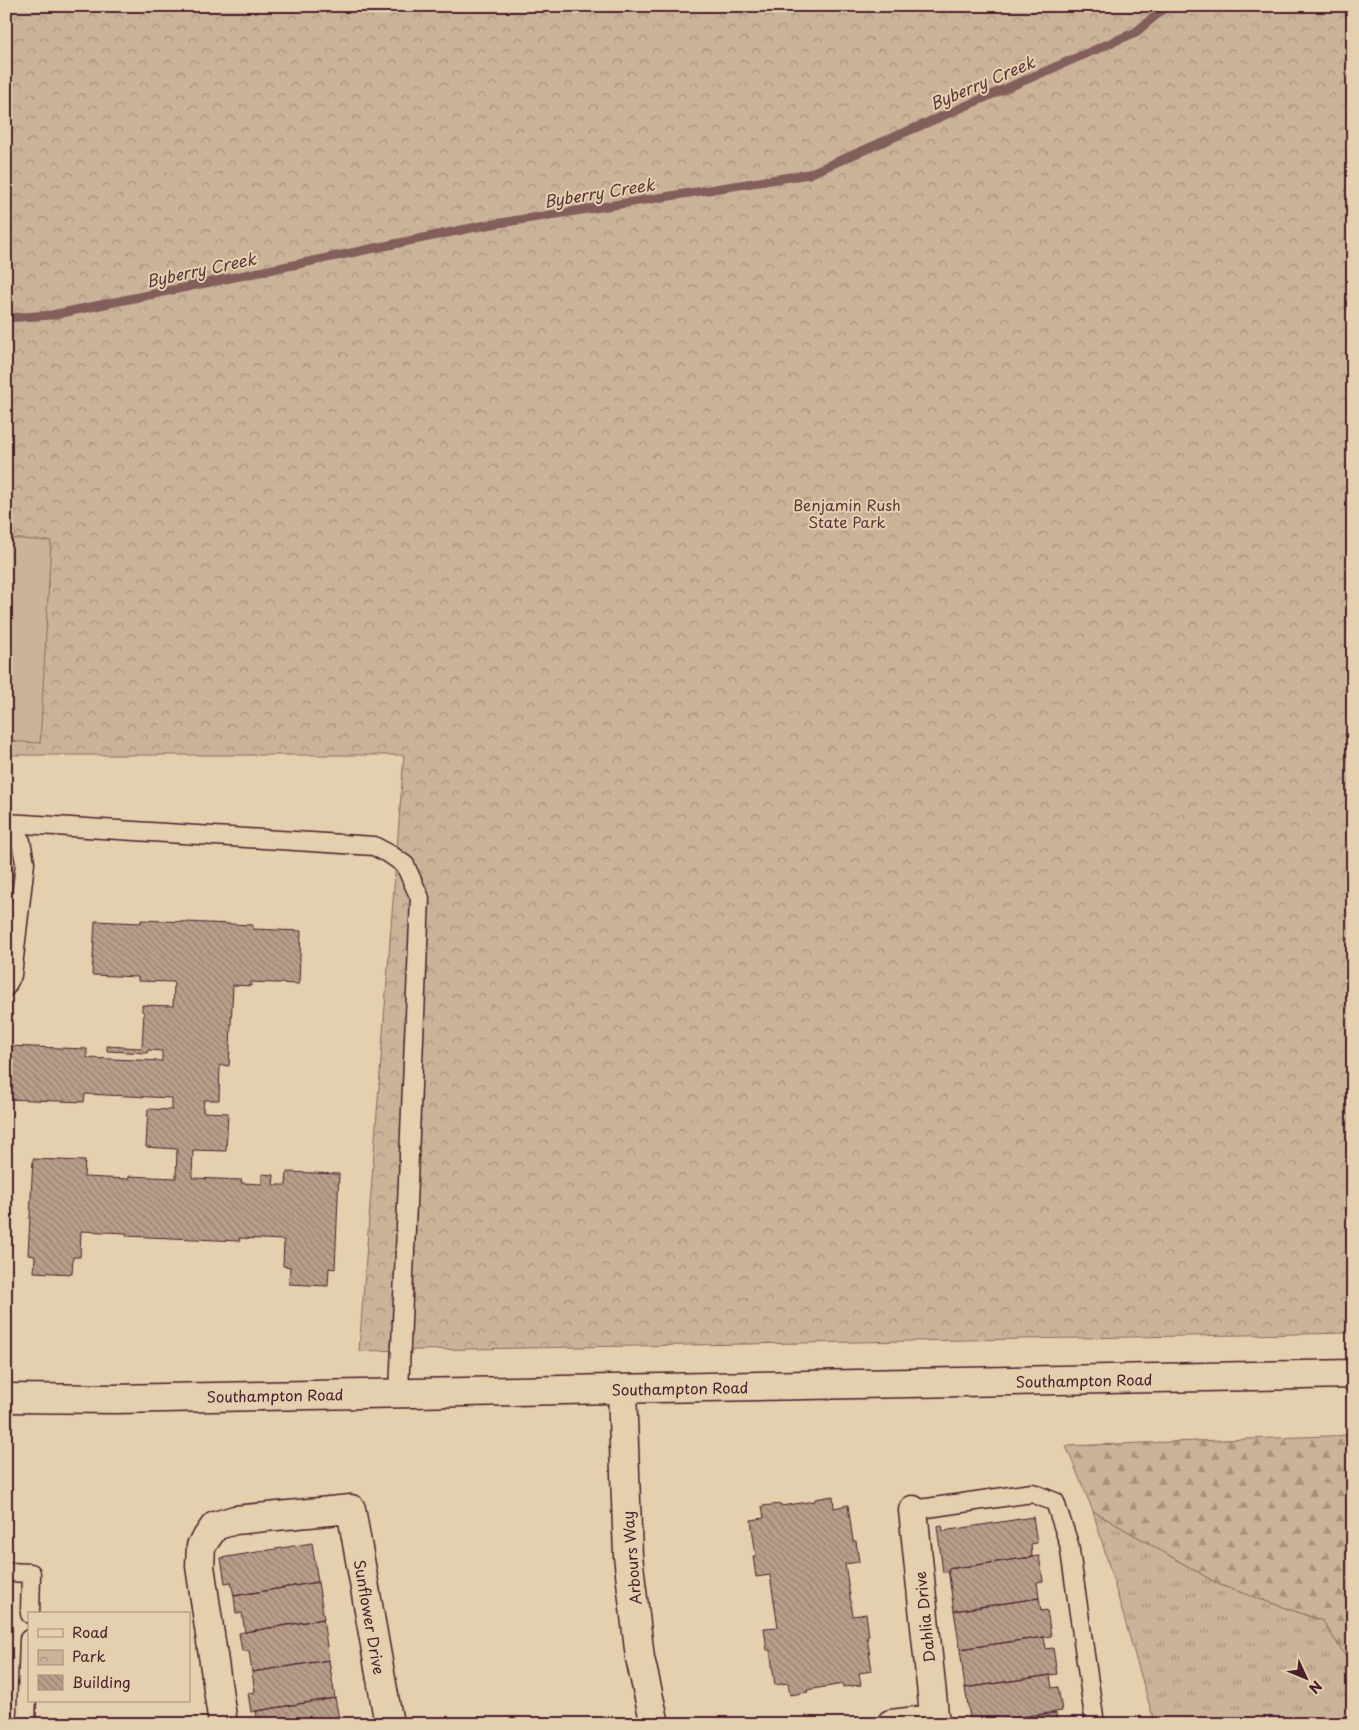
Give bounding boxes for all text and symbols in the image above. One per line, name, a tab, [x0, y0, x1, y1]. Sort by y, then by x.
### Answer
water label: Byberry Creek	[926, 49, 1039, 115]
water label: Byberry Creek	[542, 171, 657, 213]
water label: Byberry Creek	[144, 245, 259, 292]
park label: Benjamin Rush State Park	[793, 493, 901, 533]
street label: Southampton Road	[1015, 1367, 1153, 1393]
street label: Southampton Road	[611, 1375, 749, 1401]
street label: Southampton Road	[206, 1382, 344, 1408]
street label: Arbours Way	[615, 1510, 647, 1606]
street label: Sunflower Drive	[349, 1558, 391, 1676]
street label: Dahlia Drive	[908, 1570, 940, 1664]
legend	[28, 1612, 190, 1702]
text: Road	[72, 1620, 108, 1643]
text: Park	[72, 1644, 106, 1667]
north arrow	[1282, 1652, 1332, 1702]
text: Building	[72, 1670, 131, 1693]
text: N	[1304, 1676, 1327, 1699]

